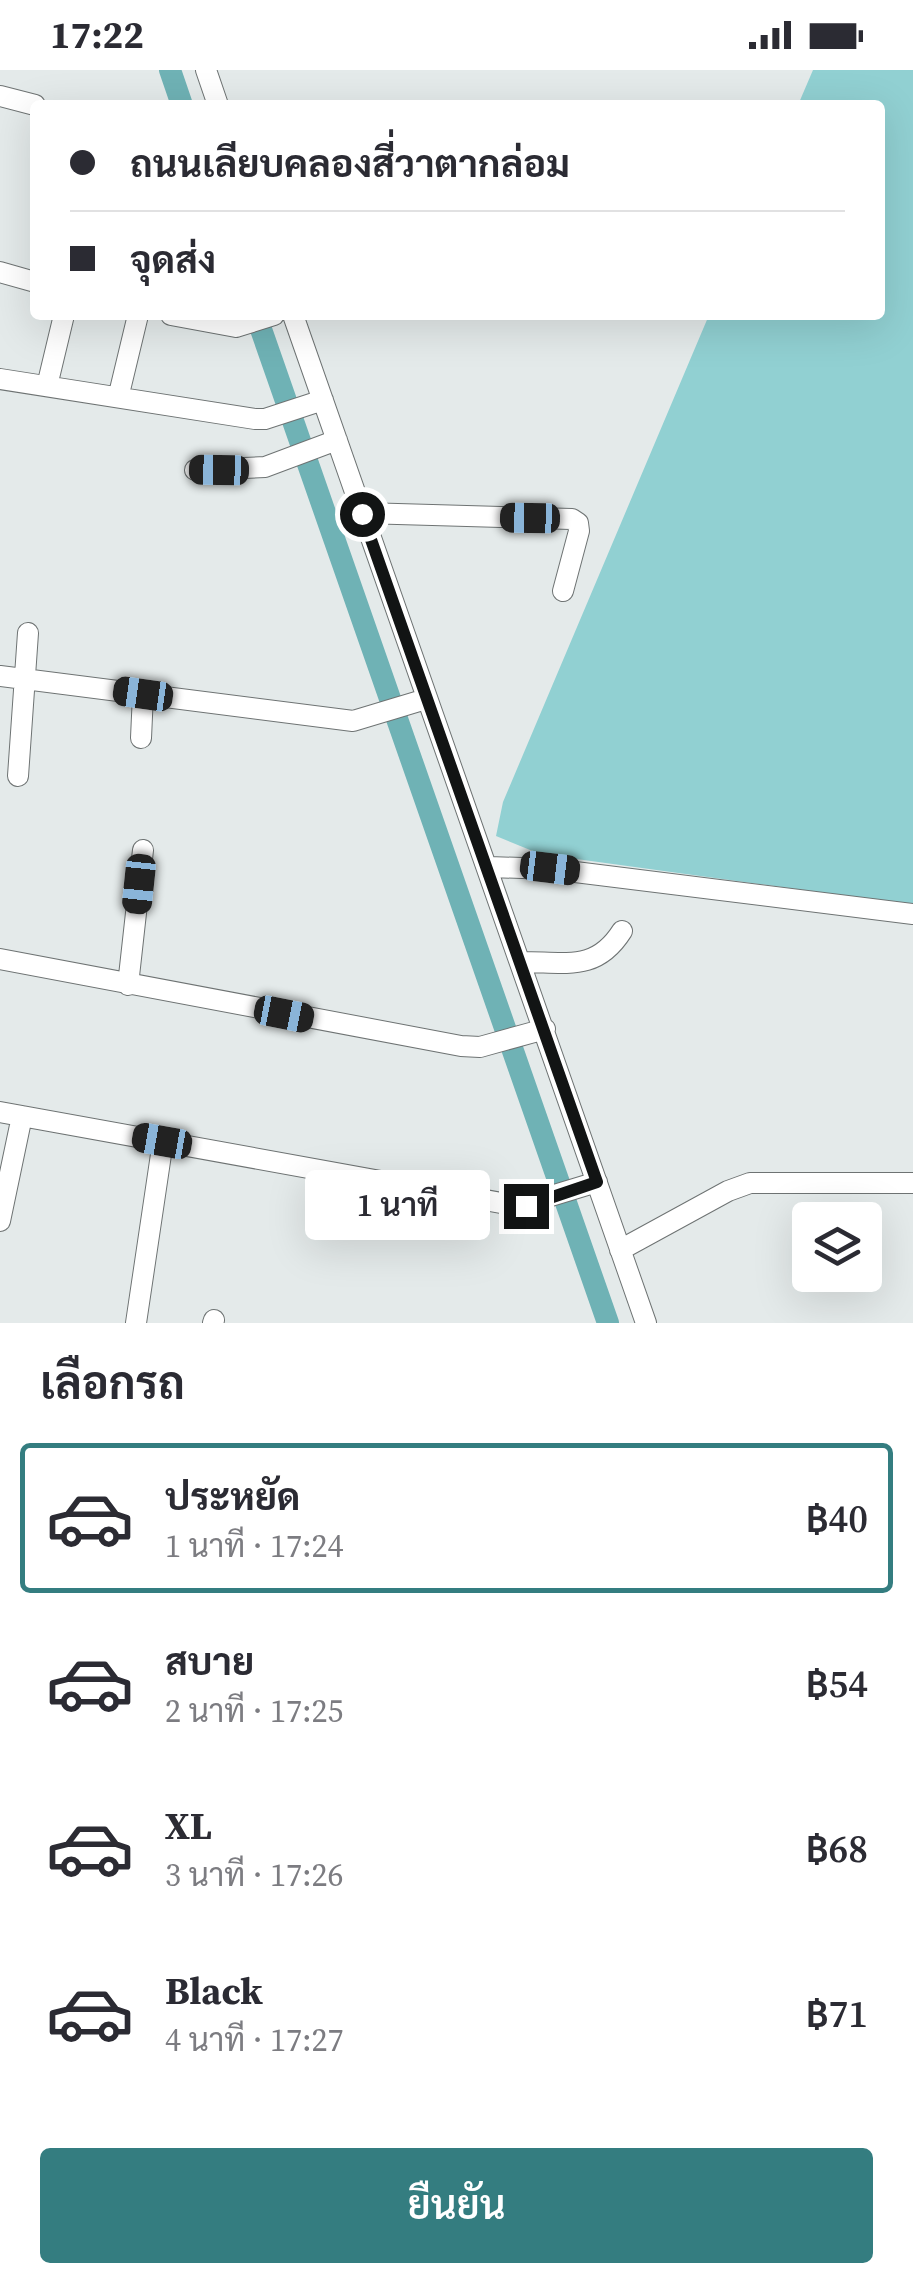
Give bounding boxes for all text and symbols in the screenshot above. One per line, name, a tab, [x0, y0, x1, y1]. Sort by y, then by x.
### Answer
text: 17:22	[50, 9, 144, 61]
text: ถนนเลียบคลองสี่วาตากล่อม	[130, 138, 570, 190]
text: จุดส่ง	[130, 234, 216, 286]
car	[189, 454, 249, 486]
route start	[340, 492, 385, 537]
car	[500, 502, 560, 534]
car	[111, 675, 175, 713]
car	[518, 849, 582, 887]
car	[121, 853, 157, 915]
car	[252, 994, 316, 1034]
car	[130, 1121, 194, 1161]
callout: 1 นาที	[306, 1171, 491, 1241]
text: 1 นาที	[356, 1183, 439, 1227]
route end	[504, 1184, 549, 1229]
map controls	[792, 1202, 882, 1292]
button: layers	[792, 1202, 882, 1292]
text: เลือกรถ	[40, 1352, 185, 1414]
text: ประหยัด	[165, 1471, 300, 1523]
icon: car	[45, 1473, 135, 1563]
text: ฿40	[806, 1493, 868, 1545]
text: 1 นาที · 17:24	[165, 1524, 344, 1568]
text: สบาย	[165, 1636, 254, 1688]
icon: car	[45, 1638, 135, 1728]
text: ฿54	[806, 1658, 868, 1710]
text: 2 นาที · 17:25	[165, 1689, 344, 1733]
text: XL	[165, 1800, 212, 1852]
icon: car	[45, 1803, 135, 1893]
text: ฿68	[806, 1823, 868, 1875]
text: 3 นาที · 17:26	[165, 1853, 344, 1897]
text: Black	[165, 1965, 263, 2017]
icon: car	[45, 1968, 135, 2058]
text: ฿71	[806, 1988, 868, 2040]
text: 4 นาที · 17:27	[165, 2018, 344, 2062]
button: ยืนยัน	[40, 2148, 873, 2263]

